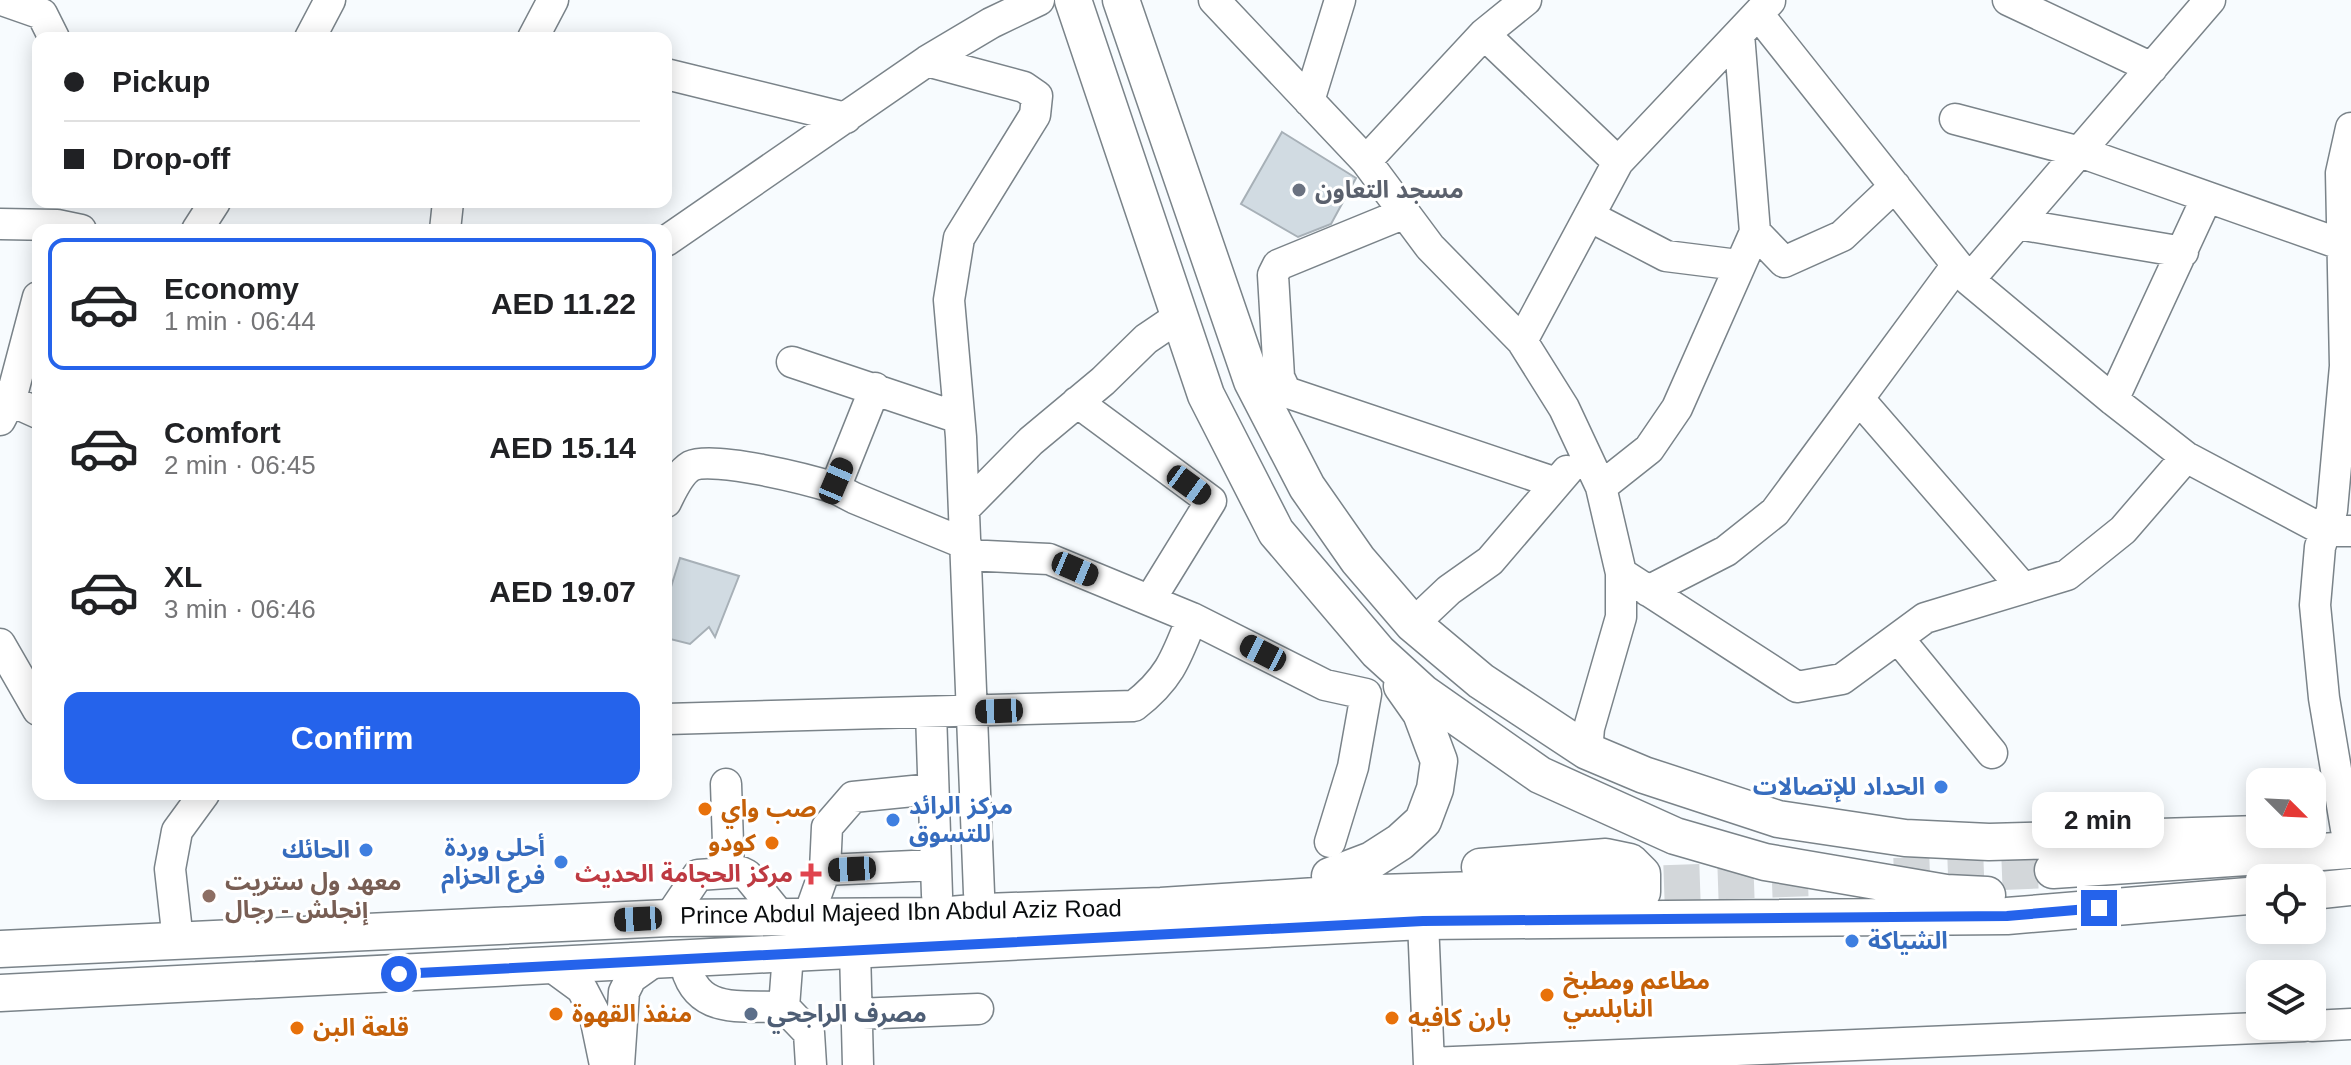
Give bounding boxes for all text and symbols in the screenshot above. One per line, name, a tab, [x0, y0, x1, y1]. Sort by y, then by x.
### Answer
text: Pickup	[112, 65, 210, 98]
text: Drop-off	[112, 142, 230, 175]
place label: مسجد التعاون	[1315, 176, 1464, 204]
marker: مسجد التعاون	[1290, 181, 1308, 199]
icon: car	[68, 268, 140, 340]
text: Economy	[164, 272, 299, 305]
text: AED 11.22	[491, 287, 636, 320]
text: 1 min · 06:44	[164, 306, 316, 336]
icon: car	[68, 412, 140, 484]
text: Comfort	[164, 416, 281, 449]
text: AED 15.14	[489, 431, 636, 464]
text: 2 min · 06:45	[164, 450, 316, 480]
car	[816, 454, 856, 508]
car	[1163, 461, 1215, 509]
car	[1048, 549, 1102, 589]
icon: car	[68, 556, 140, 628]
text: XL	[164, 560, 202, 593]
text: AED 19.07	[489, 575, 636, 608]
text: 3 min · 06:46	[164, 594, 316, 624]
car	[1236, 631, 1290, 675]
button: Confirm	[64, 692, 640, 784]
car	[975, 698, 1023, 724]
north arrow	[2246, 768, 2326, 848]
map controls	[2246, 768, 2326, 1040]
place label: الحداد للإتصالات	[1753, 773, 1925, 803]
marker: الحداد للإتصالات	[1932, 778, 1950, 796]
place label: مركز الرائد للتسوق	[909, 792, 1013, 848]
callout: 2 min	[2033, 792, 2165, 848]
place label: صب واي	[721, 795, 817, 829]
marker: صب واي	[696, 800, 714, 818]
text: 2 min	[2064, 805, 2132, 835]
marker: مركز الرائد للتسوق	[884, 811, 902, 829]
place label: كودو	[708, 829, 757, 857]
place label: أحلى وردة فرع الحزام	[441, 833, 545, 894]
marker: كودو	[763, 834, 781, 852]
place label: الحائك	[282, 836, 350, 863]
marker: الحائك	[357, 841, 375, 859]
marker: أحلى وردة فرع الحزام	[552, 853, 570, 871]
car	[827, 856, 877, 882]
place label: مركز الحجامة الحديث	[575, 860, 793, 888]
marker: مركز الحجامة الحديث	[800, 863, 822, 885]
button: locate	[2246, 864, 2326, 944]
place label: معهد ول ستريت إنجلش - رجال	[225, 868, 401, 926]
marker: معهد ول ستريت إنجلش - رجال	[200, 887, 218, 905]
route end	[2081, 890, 2117, 926]
street label: Prince Abdul Majeed Ibn Abdul Aziz Road	[680, 894, 1122, 929]
car	[613, 906, 663, 932]
place label: الشياكة	[1868, 927, 1948, 955]
marker: الشياكة	[1843, 932, 1861, 950]
route start	[381, 956, 417, 992]
button: layers	[2246, 960, 2326, 1040]
place label: مطاعم ومطبخ النابلسي	[1563, 967, 1710, 1029]
marker: مطاعم ومطبخ النابلسي	[1538, 986, 1556, 1004]
place label: منفذ القهوة	[572, 1000, 692, 1028]
place label: مصرف الراجحي	[767, 1000, 927, 1034]
place label: بارن كافيه	[1408, 1004, 1511, 1032]
marker: منفذ القهوة	[547, 1005, 565, 1023]
marker: مصرف الراجحي	[742, 1005, 760, 1023]
marker: بارن كافيه	[1383, 1009, 1401, 1027]
place label: قلعة البن	[313, 1014, 409, 1042]
marker: قلعة البن	[288, 1019, 306, 1037]

